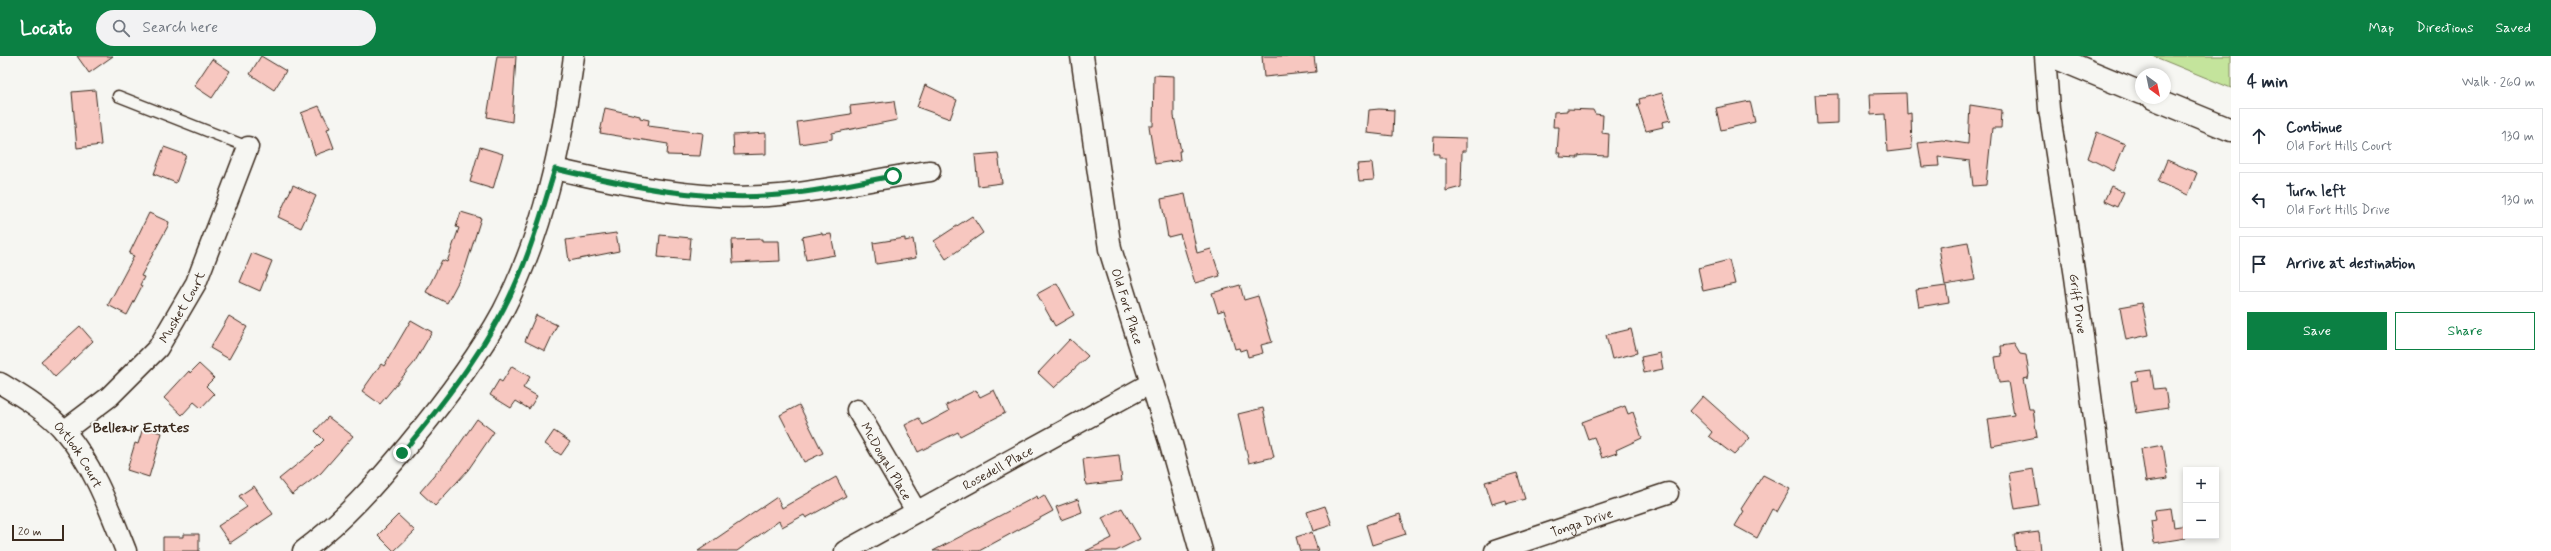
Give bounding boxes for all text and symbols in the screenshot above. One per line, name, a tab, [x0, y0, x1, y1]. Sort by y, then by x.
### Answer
search box	[96, 10, 376, 46]
text: Locato	[20, 16, 72, 41]
icon: search	[110, 17, 132, 39]
text: Search here	[142, 18, 218, 38]
text: Map	[2368, 19, 2394, 37]
text: Directions	[2416, 19, 2474, 37]
text: Saved	[2496, 19, 2531, 37]
north arrow	[2135, 68, 2171, 104]
text: 4 min	[2247, 71, 2288, 93]
text: Walk · 260 m	[2462, 74, 2535, 91]
text: Continue	[2286, 118, 2342, 138]
icon: ahead	[2248, 125, 2270, 147]
text: 130 m	[2501, 128, 2534, 145]
text: Old Fort Hills Court	[2286, 138, 2392, 155]
route start	[884, 167, 902, 185]
text: Turn left	[2286, 182, 2346, 202]
icon: left	[2248, 189, 2270, 211]
text: 130 m	[2501, 192, 2534, 209]
text: Old Fort Hills Drive	[2286, 202, 2390, 219]
icon: arrive	[2248, 253, 2270, 275]
text: Arrive at destination	[2286, 254, 2415, 274]
street label: Old Fort Place	[1107, 266, 1146, 347]
street label: Musket Court	[156, 269, 210, 347]
street label: Griff Drive	[2065, 273, 2090, 335]
button: Save	[2247, 312, 2387, 350]
button: Share	[2395, 312, 2535, 350]
street label: Outlook Court	[50, 418, 106, 491]
district label: Belleair Estates	[93, 419, 190, 437]
street label: McDougal Place	[856, 420, 915, 504]
street label: Rosedell Place	[960, 442, 1037, 495]
route end	[393, 444, 411, 462]
map controls	[2183, 467, 2219, 539]
button: +	[2183, 467, 2219, 503]
button: −	[2183, 503, 2219, 539]
street label: Tonga Drive	[1548, 505, 1615, 542]
scale bar	[12, 523, 64, 542]
text: 20 m	[18, 525, 41, 539]

